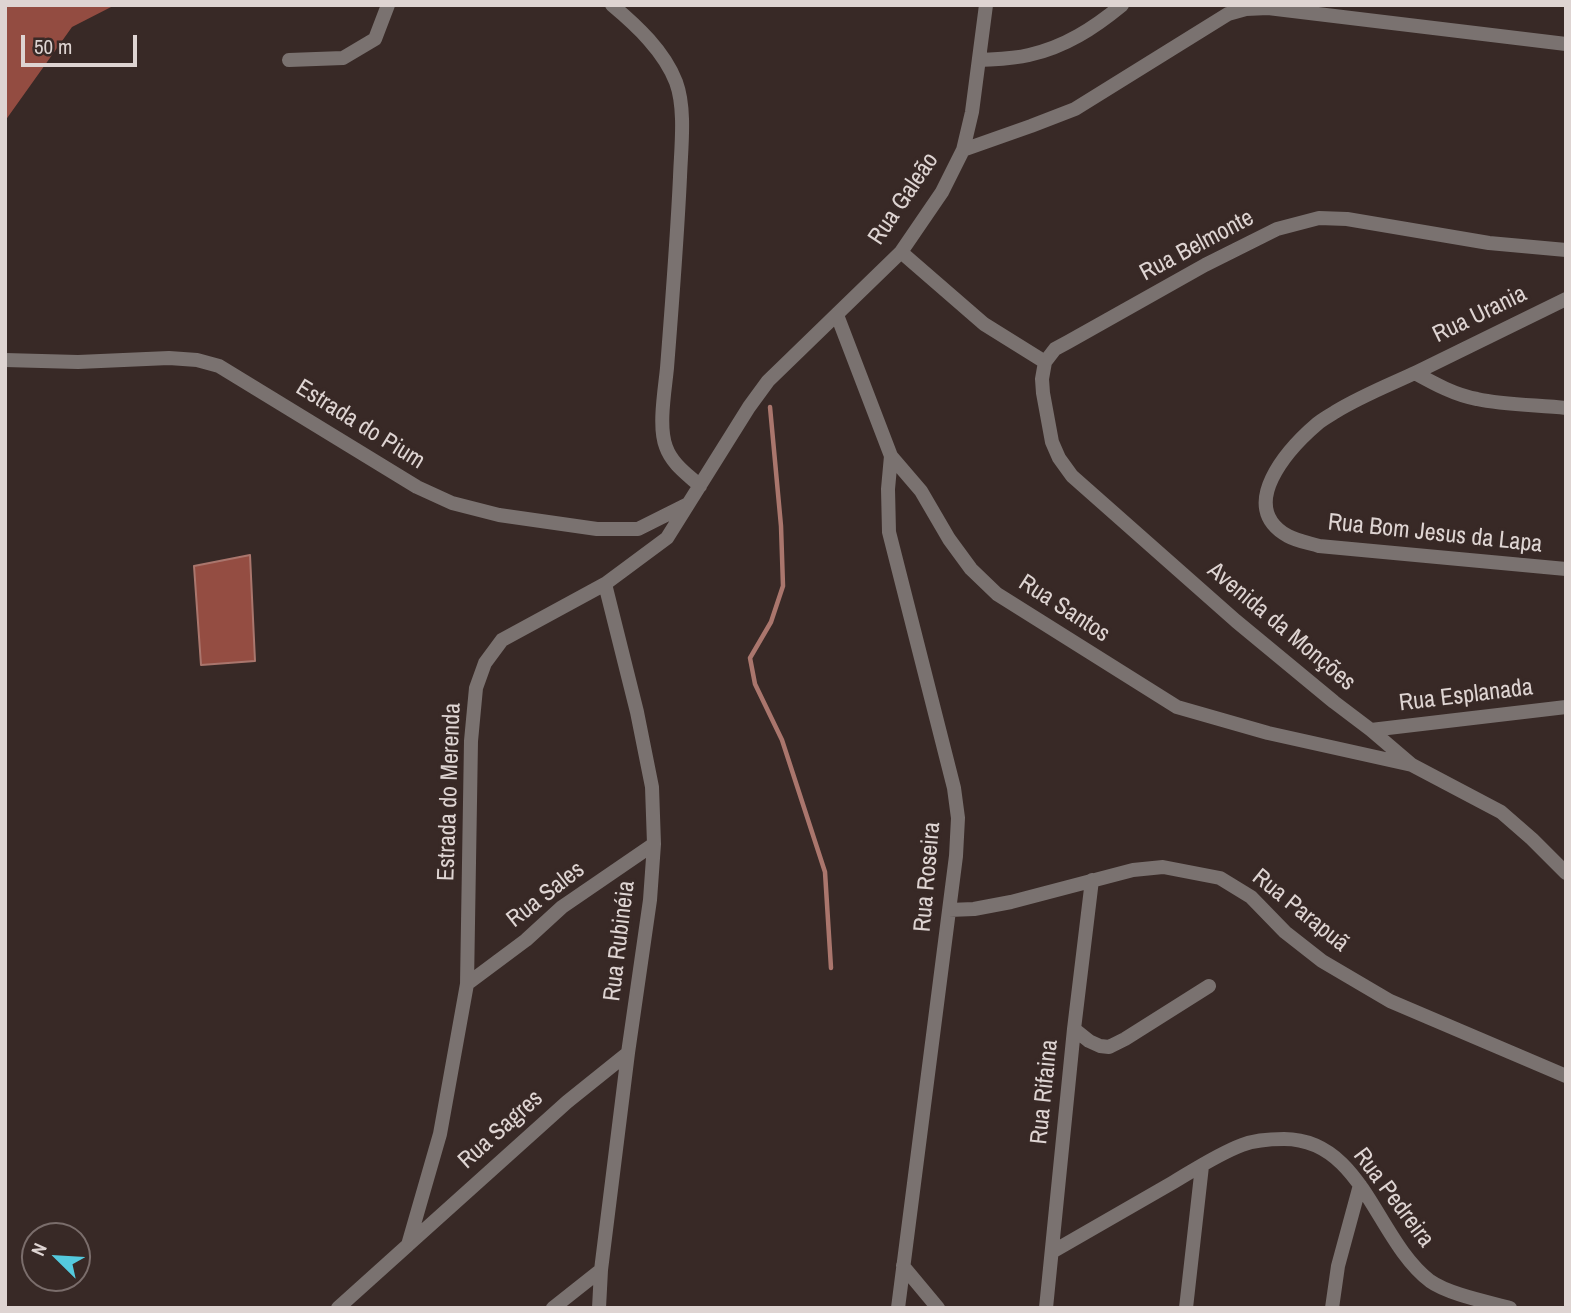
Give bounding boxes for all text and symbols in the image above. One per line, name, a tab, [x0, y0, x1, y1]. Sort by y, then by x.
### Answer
scale bar	[24, 21, 140, 65]
text: 50 m	[34, 32, 72, 61]
street label: Rua Galeão	[863, 147, 945, 251]
street label: Rua Belmonte	[1135, 204, 1259, 288]
street label: Rua Urania	[1428, 280, 1532, 350]
street label: Estrada do Pium	[290, 374, 430, 476]
street label: Rua Bom Jesus da Lapa	[1326, 508, 1544, 560]
street label: Avenida da Monções	[1201, 557, 1361, 697]
street label: Rua Santos	[1013, 569, 1115, 649]
street label: Rua Esplanada	[1397, 674, 1535, 718]
street label: Estrada do Merenda	[432, 702, 468, 882]
street label: Rua Roseira	[909, 821, 947, 933]
street label: Rua Sales	[501, 856, 591, 934]
street label: Rua Parapuã	[1246, 863, 1354, 959]
street label: Rua Rubinéia	[598, 879, 642, 1003]
street label: Rua Rifaina	[1025, 1038, 1065, 1146]
street label: Rua Sagres	[453, 1085, 549, 1175]
street label: Rua Pedreira	[1346, 1143, 1440, 1253]
north arrow	[21, 1222, 91, 1292]
text: N	[24, 1239, 53, 1260]

